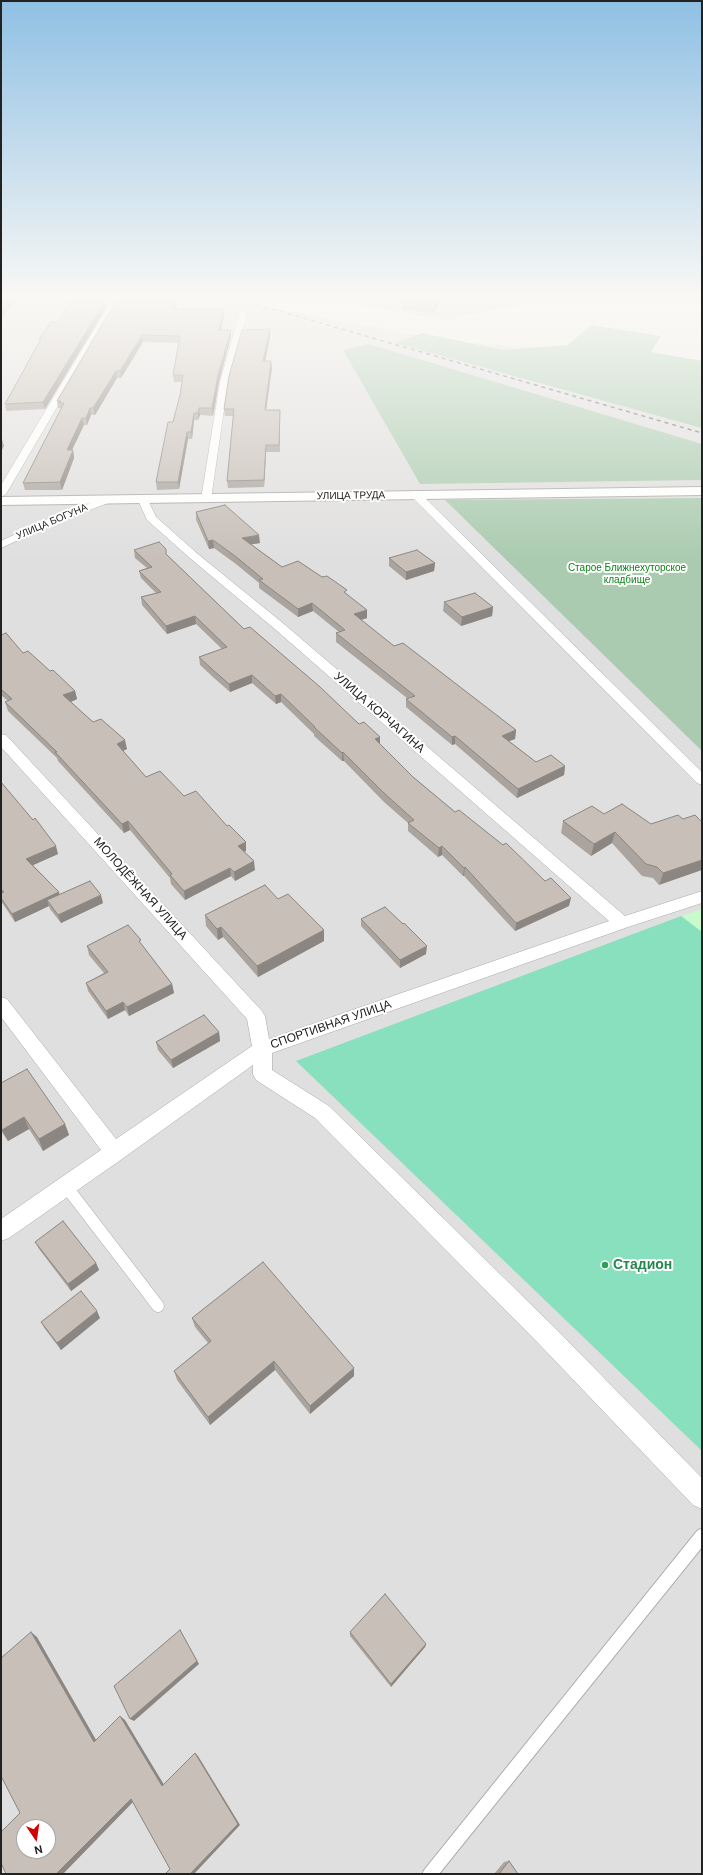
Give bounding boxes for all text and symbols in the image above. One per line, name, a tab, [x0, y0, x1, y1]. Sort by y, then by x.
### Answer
street label: УЛИЦА ТРУДА	[317, 489, 385, 503]
street label: УЛИЦА БОГУНА	[14, 502, 90, 542]
park label: Старое Ближнехуторское кладбище	[568, 562, 686, 586]
street label: УЛИЦА КОРЧАГИНА	[331, 670, 427, 756]
street label: МОЛОДЁЖНАЯ УЛИЦА	[90, 835, 190, 943]
street label: СПОРТИВНАЯ УЛИЦА	[269, 997, 393, 1053]
place label: Стадион	[613, 1257, 672, 1273]
marker: Стадион	[600, 1260, 610, 1270]
north arrow	[16, 1819, 56, 1859]
text: N	[33, 1842, 44, 1857]

